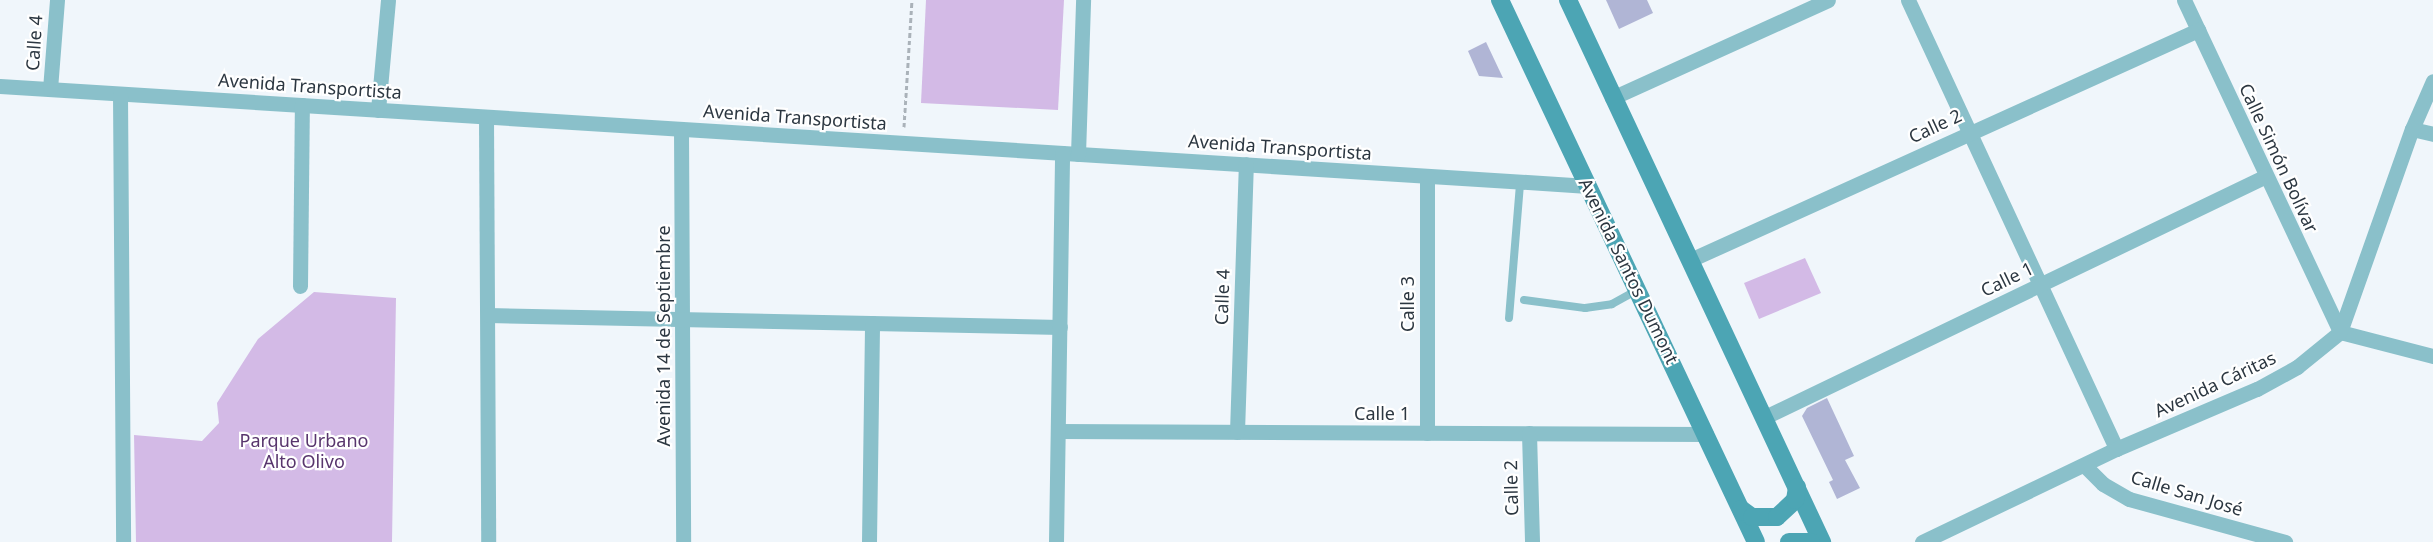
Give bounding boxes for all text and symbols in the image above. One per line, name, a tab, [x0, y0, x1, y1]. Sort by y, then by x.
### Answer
street label: Calle 4	[21, 14, 47, 72]
street label: Avenida Transportista	[217, 69, 403, 103]
street label: Calle Simón Bolívar	[2235, 80, 2323, 236]
street label: Avenida Transportista	[702, 100, 888, 134]
street label: Calle 2	[1905, 104, 1965, 148]
street label: Avenida Transportista	[1187, 130, 1373, 164]
street label: Avenida Santos Dumont	[1575, 175, 1683, 367]
street label: Avenida 14 de Septiembre	[652, 225, 674, 447]
street label: Calle 1	[1977, 257, 2037, 301]
street label: Calle 4	[1210, 269, 1234, 325]
street label: Calle 3	[1396, 276, 1418, 332]
street label: Avenida Cáritas	[2151, 346, 2279, 422]
street label: Calle 1	[1354, 402, 1410, 424]
park label: Parque Urbano Alto Olivo	[240, 430, 368, 472]
street label: Calle 2	[1500, 460, 1522, 516]
street label: Calle San José	[2128, 466, 2246, 520]

